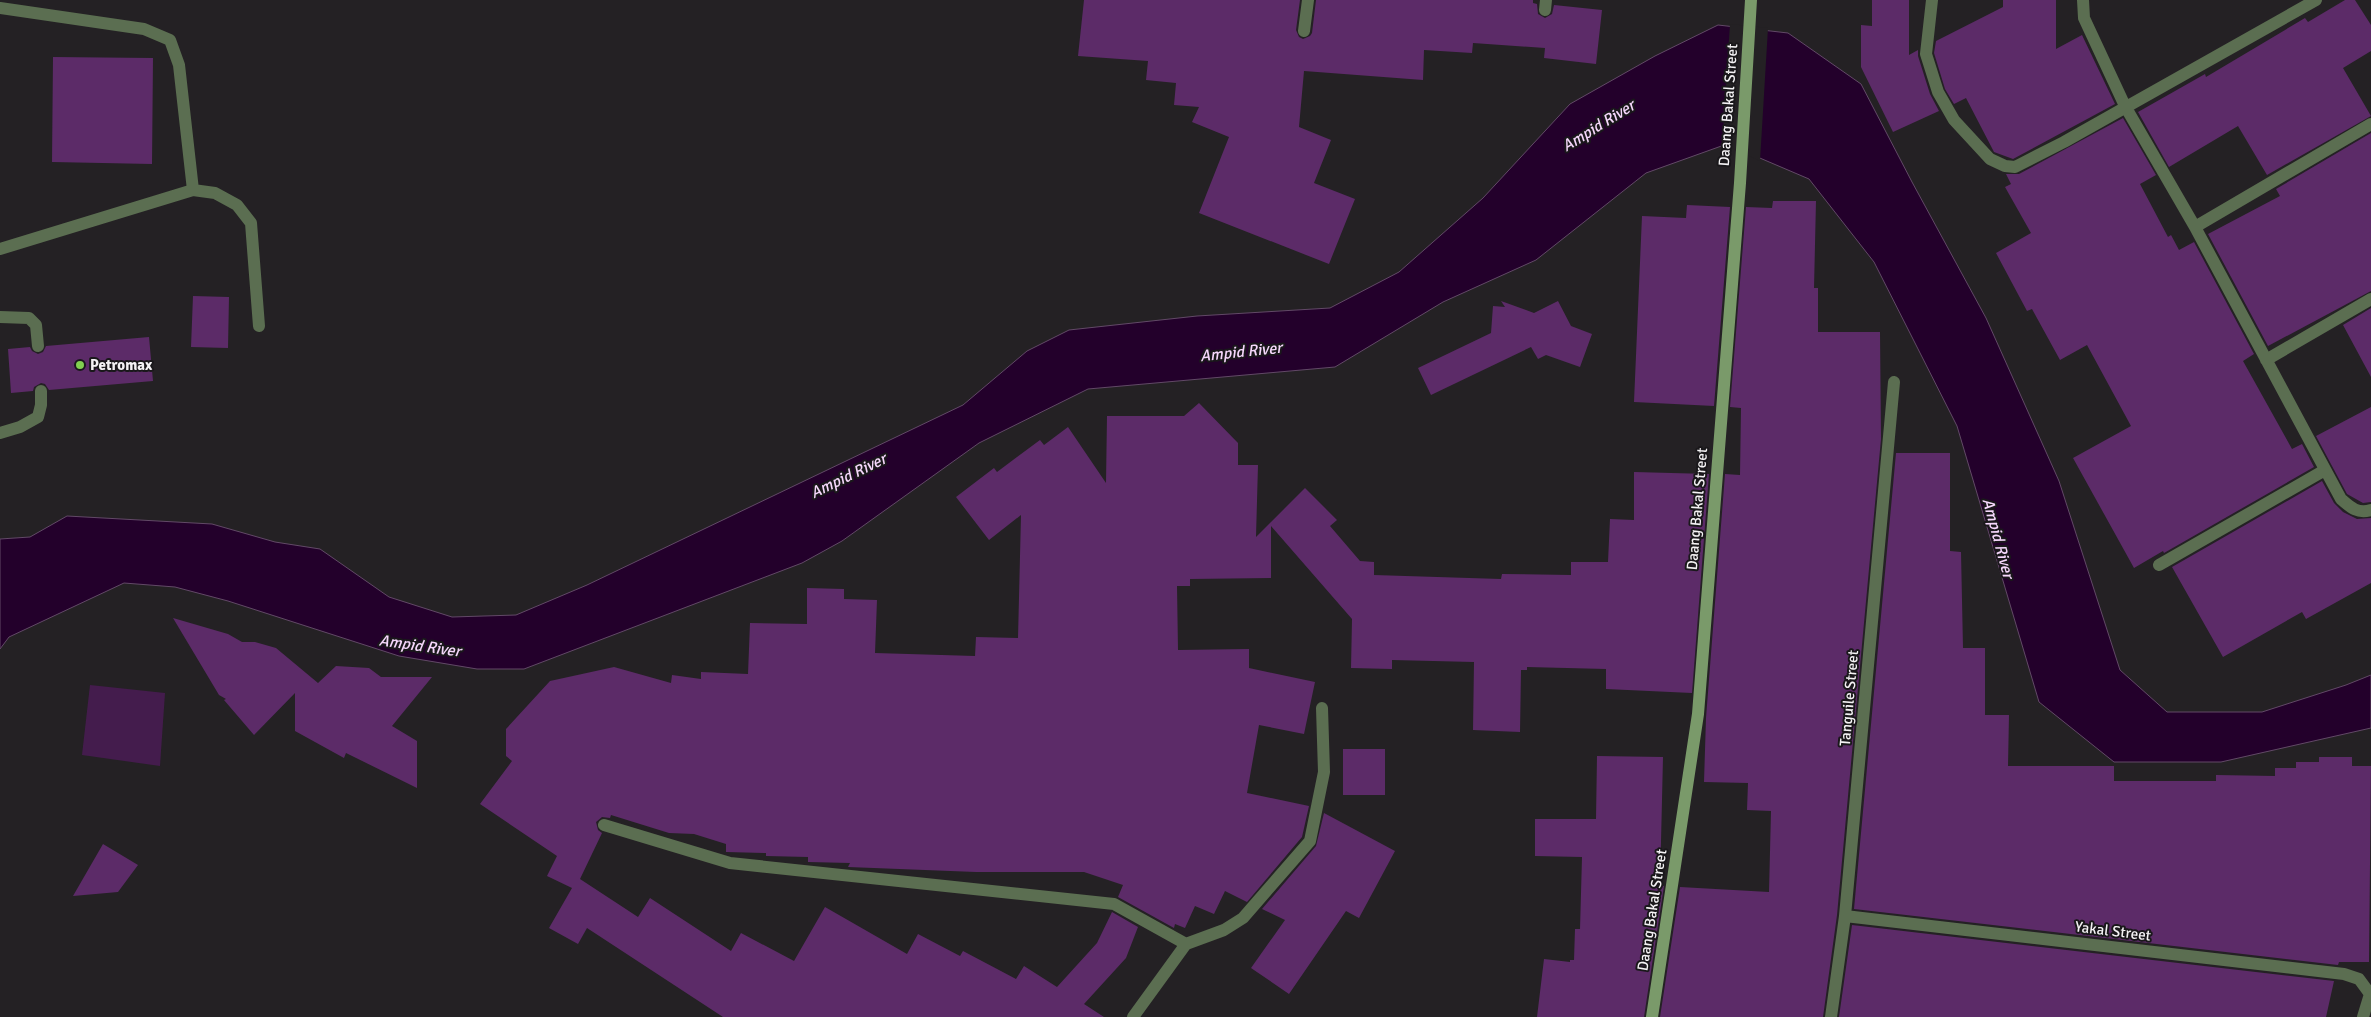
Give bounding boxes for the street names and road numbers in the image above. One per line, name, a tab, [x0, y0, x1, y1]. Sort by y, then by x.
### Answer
street label: Daang Bakal Street	[1715, 43, 1741, 167]
street label: Daang Bakal Street	[1683, 447, 1711, 571]
street label: Tanguile Street	[1836, 649, 1862, 747]
street label: Daang Bakal Street	[1634, 848, 1670, 972]
street label: Yakal Street	[2074, 917, 2152, 945]

